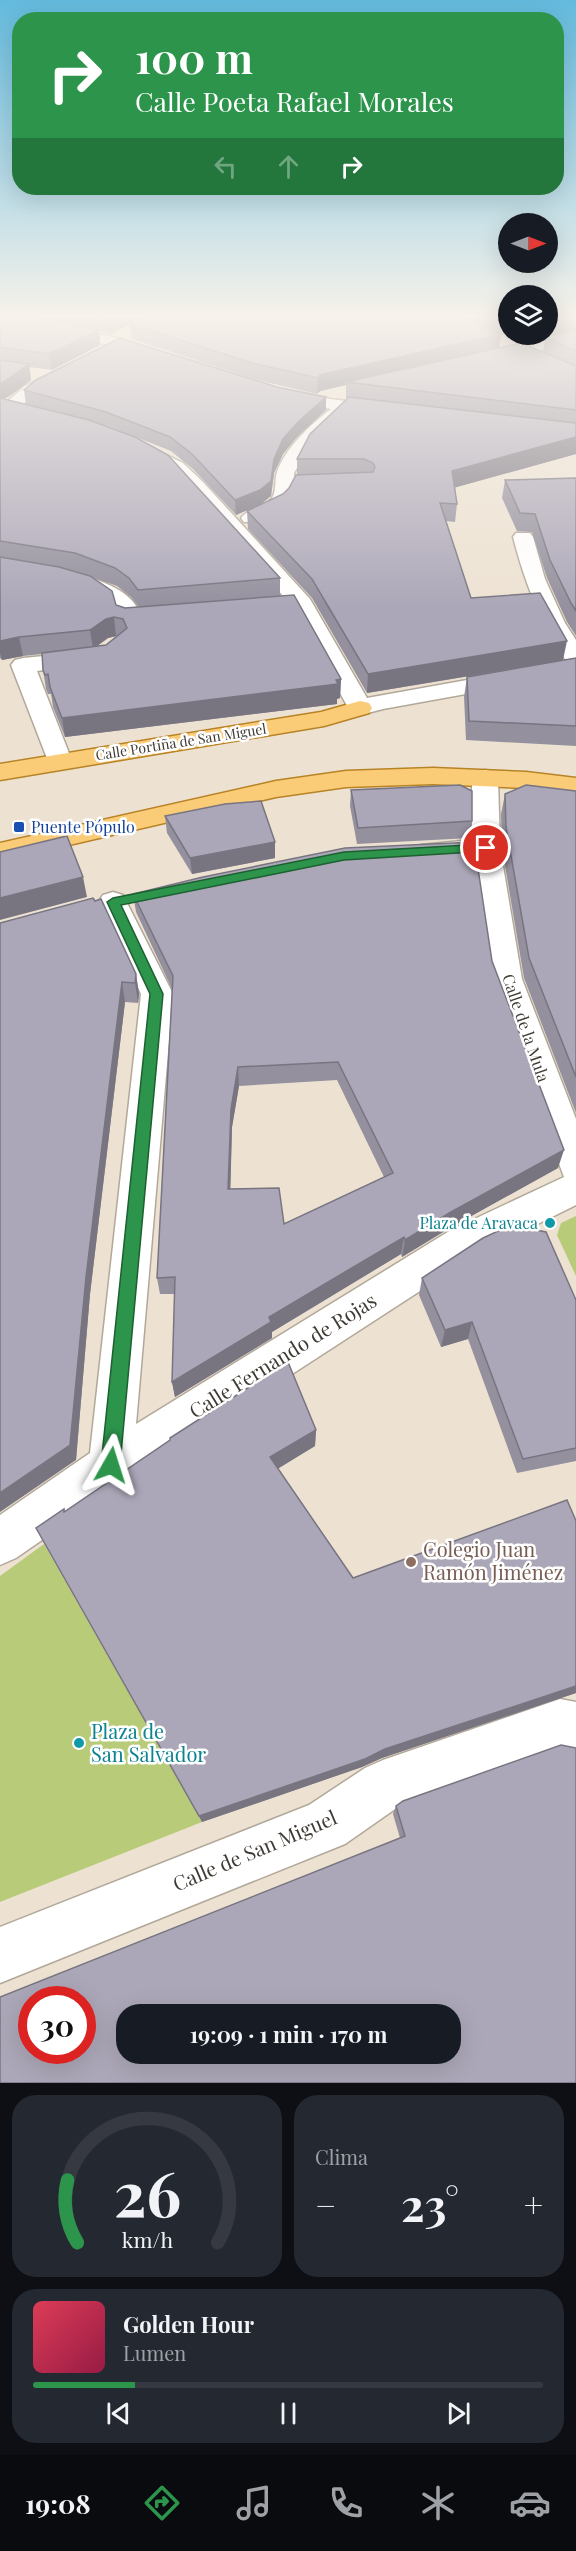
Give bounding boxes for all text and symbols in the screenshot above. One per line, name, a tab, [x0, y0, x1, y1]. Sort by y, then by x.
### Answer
text: 100 m	[135, 29, 253, 85]
icon: right	[36, 36, 114, 114]
text: Calle Poeta Rafael Morales	[135, 83, 454, 119]
icon: left	[209, 150, 242, 183]
icon: ahead	[272, 150, 305, 183]
icon: right	[335, 150, 368, 183]
north arrow	[498, 213, 558, 273]
map controls	[498, 213, 558, 345]
button: layers	[498, 285, 558, 345]
street label: Calle Portiña de San Miguel	[94, 719, 268, 764]
place label: Puente Pópulo	[31, 816, 135, 837]
marker: Puente Pópulo	[12, 820, 26, 834]
pin	[460, 822, 511, 873]
icon: arrive	[469, 831, 502, 864]
street label: Calle de la Mula	[498, 971, 555, 1085]
place label: Plaza de Aravaca	[420, 1212, 538, 1233]
marker: Plaza de Aravaca	[543, 1216, 557, 1230]
street label: Calle Fernando de Rojas	[183, 1286, 381, 1423]
position arrow	[79, 1433, 143, 1497]
place label: Colegio Juan Ramón Jiménez	[423, 1535, 563, 1585]
marker: Colegio Juan Ramón Jiménez	[404, 1555, 418, 1569]
place label: Plaza de San Salvador	[91, 1717, 206, 1767]
marker: Plaza de San Salvador	[72, 1736, 86, 1750]
street label: Calle de San Miguel	[168, 1803, 341, 1896]
speed limit sign: 30	[18, 1986, 96, 2064]
text: 19:09 · 1 min · 170 m	[190, 2019, 387, 2049]
text: Clima	[315, 2143, 368, 2170]
text: 26	[113, 2149, 181, 2233]
text: 23°	[401, 2173, 459, 2233]
text: −	[315, 2182, 336, 2226]
text: +	[524, 2182, 543, 2226]
text: km/h	[121, 2225, 173, 2253]
text: Golden Hour	[123, 2309, 254, 2339]
text: Lumen	[123, 2339, 186, 2366]
icon: previous	[102, 2397, 135, 2430]
icon: pause	[272, 2397, 305, 2430]
icon: next	[442, 2397, 475, 2430]
icon: directions	[141, 2482, 183, 2524]
icon: music	[233, 2482, 275, 2524]
icon: phone	[325, 2482, 367, 2524]
icon: climate	[417, 2482, 459, 2524]
icon: car	[509, 2482, 551, 2524]
text: 19:08	[25, 2485, 91, 2521]

